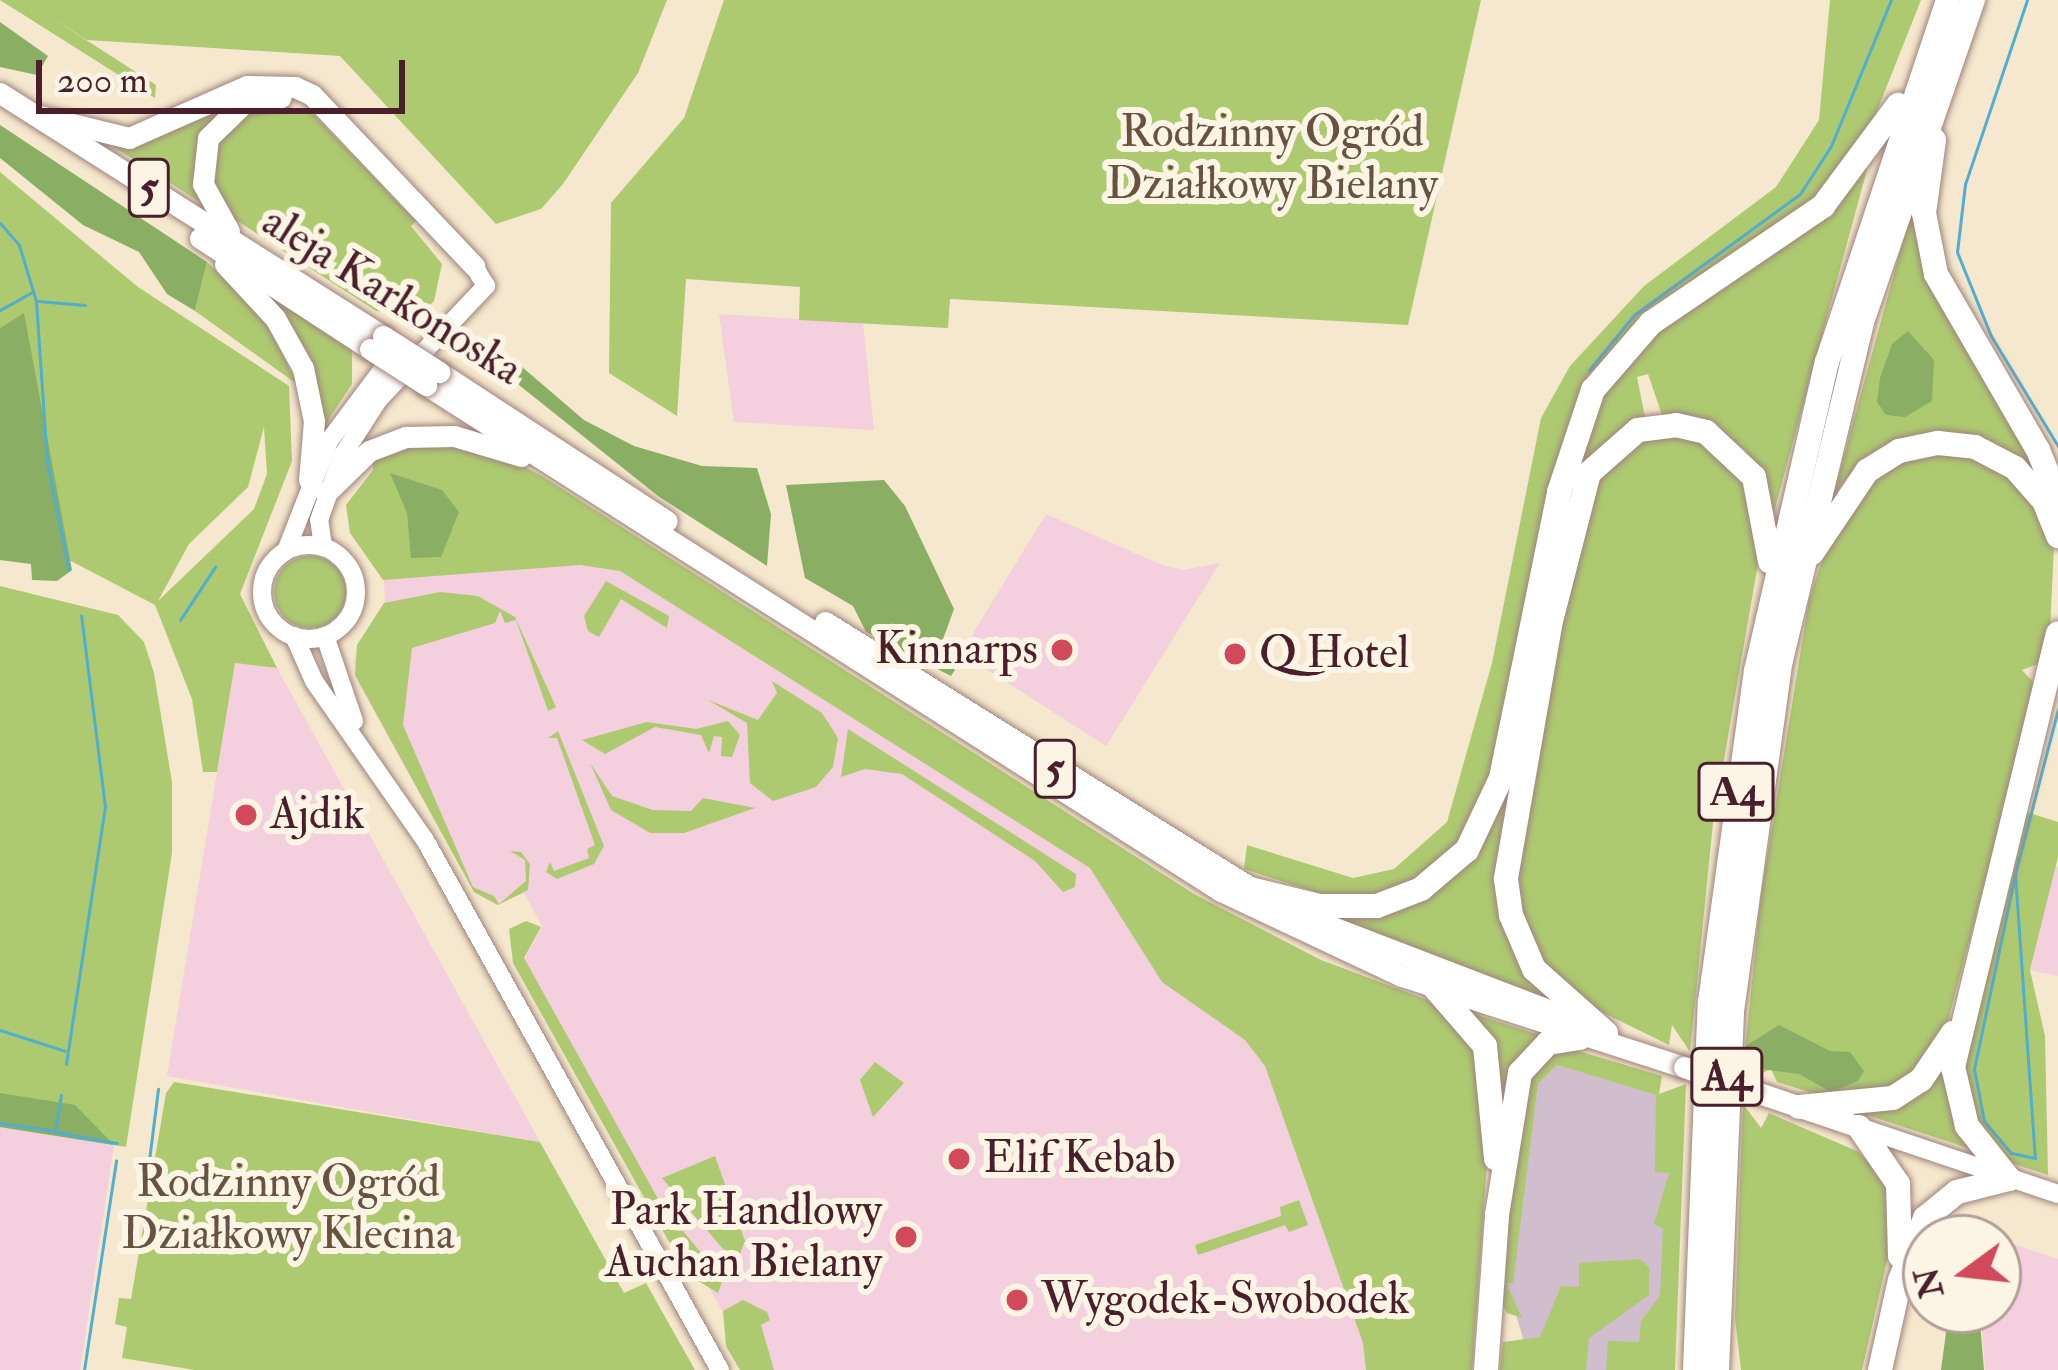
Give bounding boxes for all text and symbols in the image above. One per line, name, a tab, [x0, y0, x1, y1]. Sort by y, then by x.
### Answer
scale bar	[42, 36, 411, 110]
text: 200 m	[57, 58, 148, 103]
park label: Rodzinny Ogród Działkowy Bielany	[1106, 106, 1438, 212]
road number: 5	[125, 152, 173, 224]
street label: aleja Karkonoska	[252, 195, 532, 397]
place label: Kinnarps	[875, 623, 1038, 677]
place label: Q Hotel	[1259, 627, 1409, 681]
marker: Kinnarps	[1049, 637, 1075, 663]
marker: Q Hotel	[1222, 641, 1248, 667]
road number: 5	[1031, 733, 1079, 805]
road number: А4	[1697, 756, 1775, 828]
place label: Ajdik	[270, 788, 365, 842]
marker: Ajdik	[233, 802, 259, 828]
road number: A4	[1688, 1041, 1766, 1113]
place label: Elif Kebab	[983, 1132, 1175, 1186]
marker: Elif Kebab	[946, 1146, 972, 1172]
park label: Rodzinny Ogród Działkowy Klecina	[121, 1156, 455, 1262]
place label: Park Handlowy Auchan Bielany	[605, 1184, 882, 1290]
north arrow	[1902, 1214, 2022, 1334]
marker: Park Handlowy Auchan Bielany	[893, 1224, 919, 1250]
text: N	[1906, 1263, 1953, 1302]
place label: Wygodek-Swobodek	[1041, 1273, 1409, 1327]
marker: Wygodek-Swobodek	[1004, 1287, 1030, 1313]

